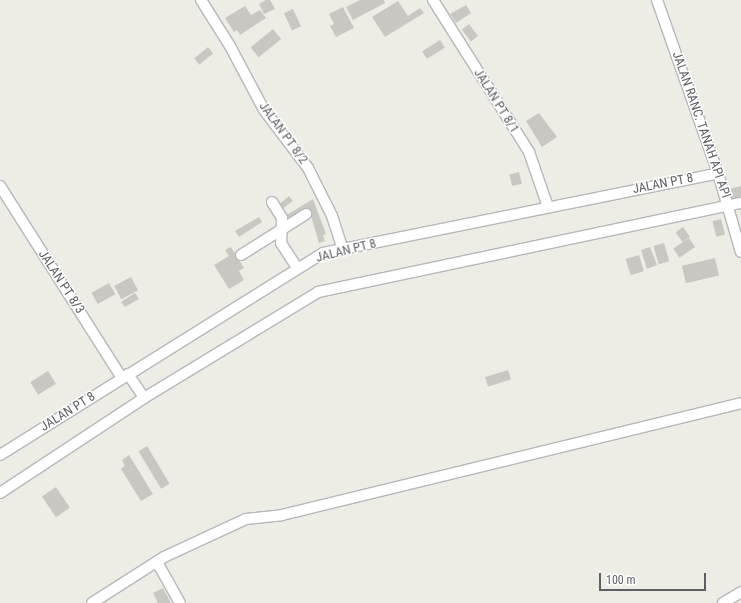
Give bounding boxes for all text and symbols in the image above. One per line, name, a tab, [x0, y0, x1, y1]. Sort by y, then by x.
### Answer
street label: JALAN RANC. TANAH API API	[669, 50, 733, 200]
street label: JALAN PT 8/1	[470, 66, 522, 136]
street label: JALAN PT 8/2	[255, 99, 311, 167]
street label: JALAN PT 8	[631, 170, 695, 198]
street label: JALAN PT 8	[314, 236, 378, 266]
street label: JALAN PT 8/3	[35, 247, 87, 317]
street label: JALAN PT 8	[38, 389, 98, 435]
scale bar	[601, 565, 708, 591]
text: 100 m	[606, 573, 636, 587]

